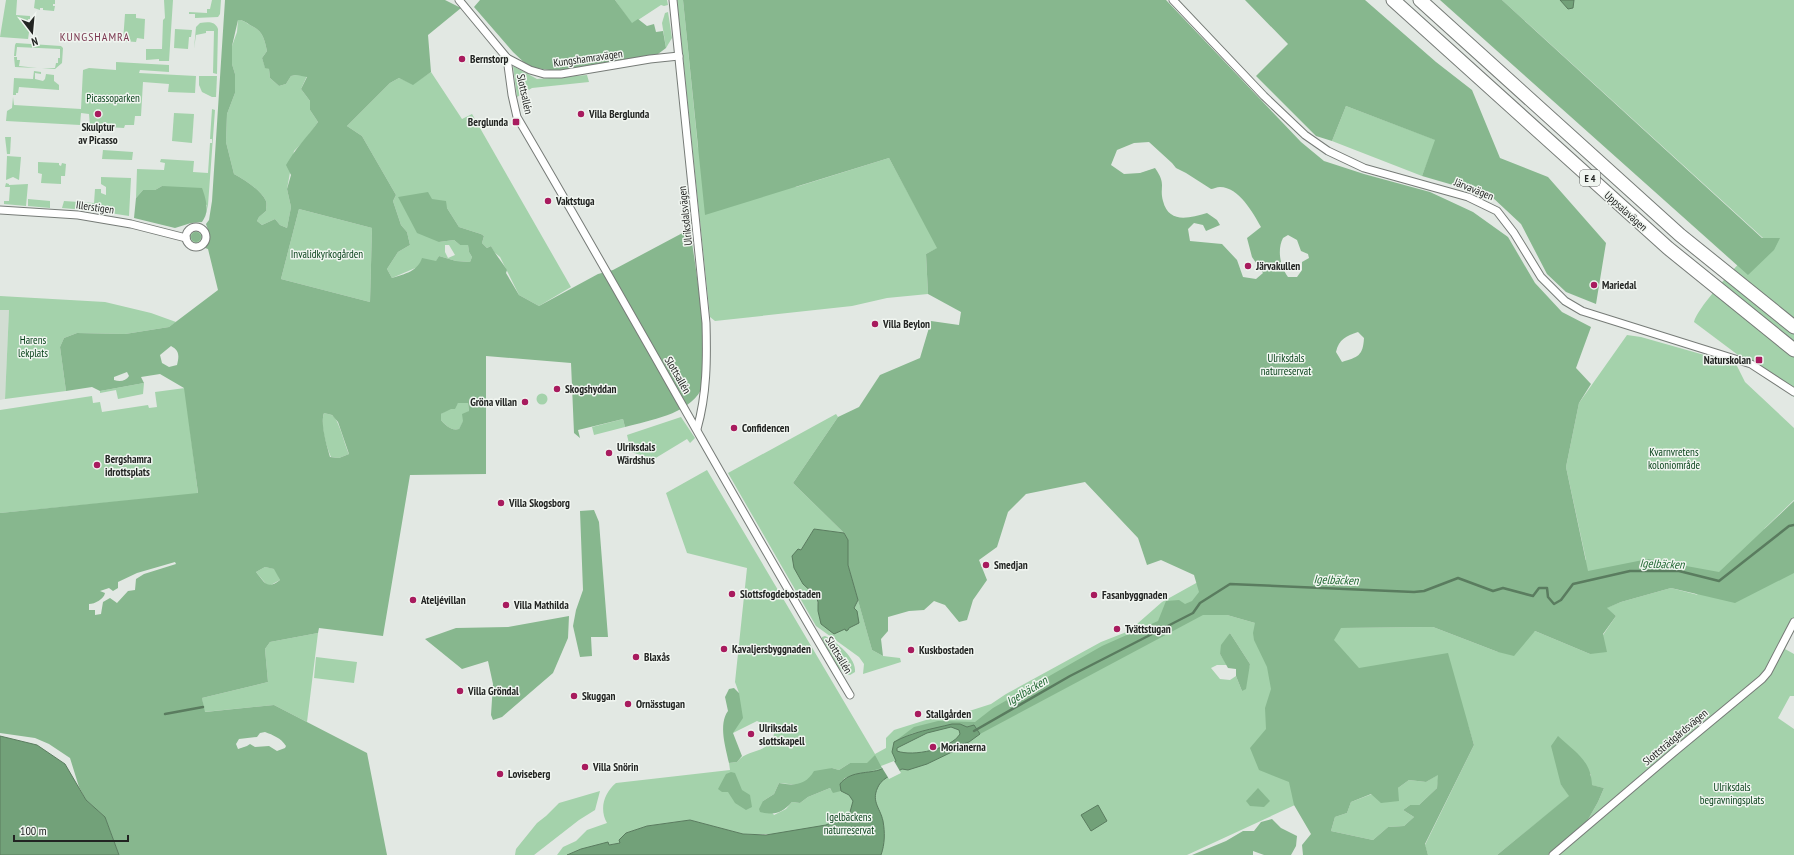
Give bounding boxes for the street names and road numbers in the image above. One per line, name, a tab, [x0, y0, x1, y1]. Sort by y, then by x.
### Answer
street label: Kungshamravägen	[552, 46, 624, 70]
street label: Slottsallén	[514, 73, 536, 116]
road number: E 4	[1580, 170, 1600, 186]
street label: Järvavägen	[1451, 174, 1496, 203]
street label: Ulriksdalsvägen	[675, 185, 695, 247]
street label: Uppsalavägen	[1602, 188, 1651, 234]
street label: Illerstigen	[75, 197, 115, 217]
street label: Slottsallén	[662, 354, 694, 396]
street label: Slottsallén	[823, 634, 856, 676]
street label: Slottsträdgårdsvägen	[1640, 706, 1710, 768]

